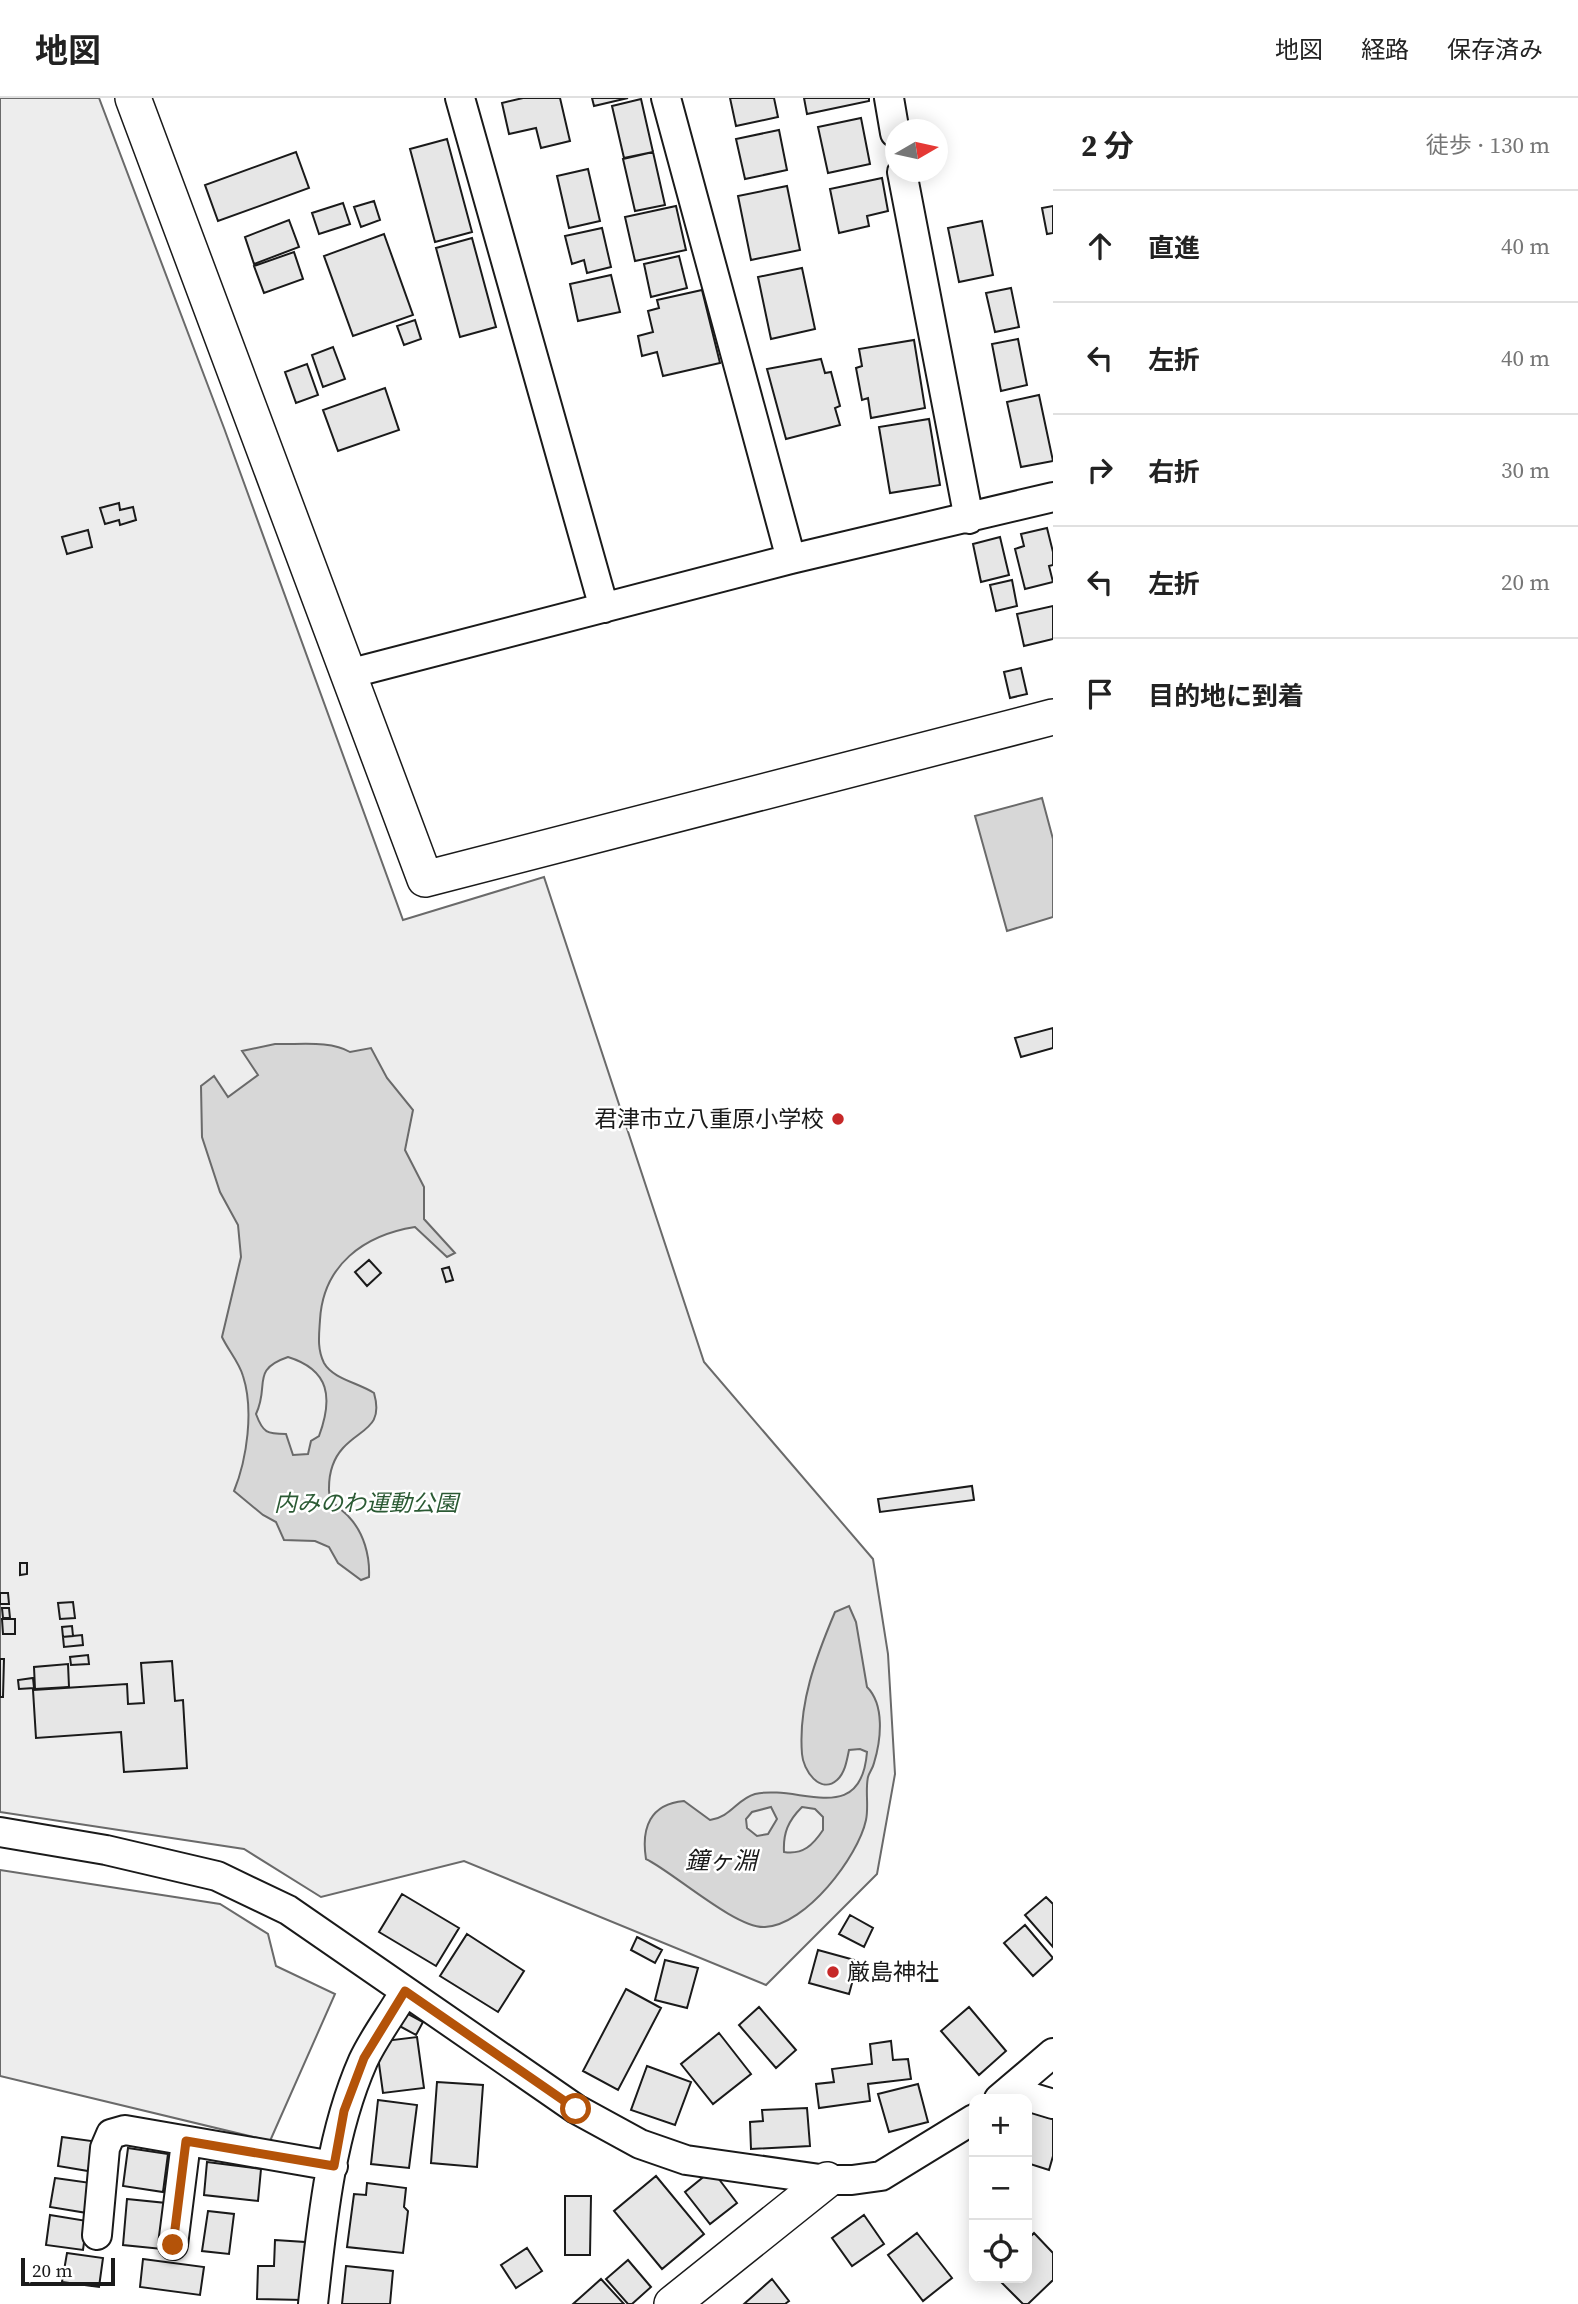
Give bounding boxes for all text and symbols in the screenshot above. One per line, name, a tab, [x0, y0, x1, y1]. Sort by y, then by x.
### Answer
text: 地図	[35, 28, 101, 73]
text: 地図	[1275, 33, 1323, 66]
text: 経路	[1361, 33, 1409, 66]
text: 保存済み	[1447, 33, 1543, 66]
north arrow	[885, 119, 948, 182]
text: 2 分	[1081, 125, 1134, 166]
text: 徒歩 · 130 m	[1426, 129, 1550, 161]
icon: ahead	[1081, 227, 1119, 265]
text: 直進	[1148, 230, 1200, 266]
text: 40 m	[1501, 230, 1550, 262]
icon: left	[1081, 339, 1119, 377]
text: 左折	[1148, 342, 1200, 378]
text: 40 m	[1501, 342, 1550, 374]
icon: right	[1081, 451, 1119, 489]
text: 右折	[1148, 454, 1200, 490]
text: 30 m	[1501, 454, 1550, 486]
icon: left	[1081, 563, 1119, 601]
text: 左折	[1148, 566, 1200, 602]
text: 20 m	[1501, 566, 1550, 598]
icon: arrive	[1081, 675, 1119, 713]
text: 目的地に到着	[1148, 678, 1304, 714]
place label: 君津市立八重原小学校	[594, 1103, 824, 1135]
marker: 君津市立八重原小学校	[830, 1111, 846, 1127]
park label: 内みのわ運動公園	[274, 1487, 461, 1519]
water label: 鐘ヶ淵	[685, 1844, 760, 1877]
place label: 厳島神社	[847, 1956, 939, 1988]
marker: 厳島神社	[825, 1964, 841, 1980]
route start	[560, 2093, 591, 2124]
map controls	[969, 2094, 1032, 2283]
button: +	[969, 2094, 1032, 2157]
button: −	[969, 2157, 1032, 2220]
button: locate	[969, 2220, 1032, 2283]
route end	[157, 2229, 188, 2260]
scale bar	[21, 2255, 116, 2287]
text: 20 m	[32, 2257, 73, 2283]

